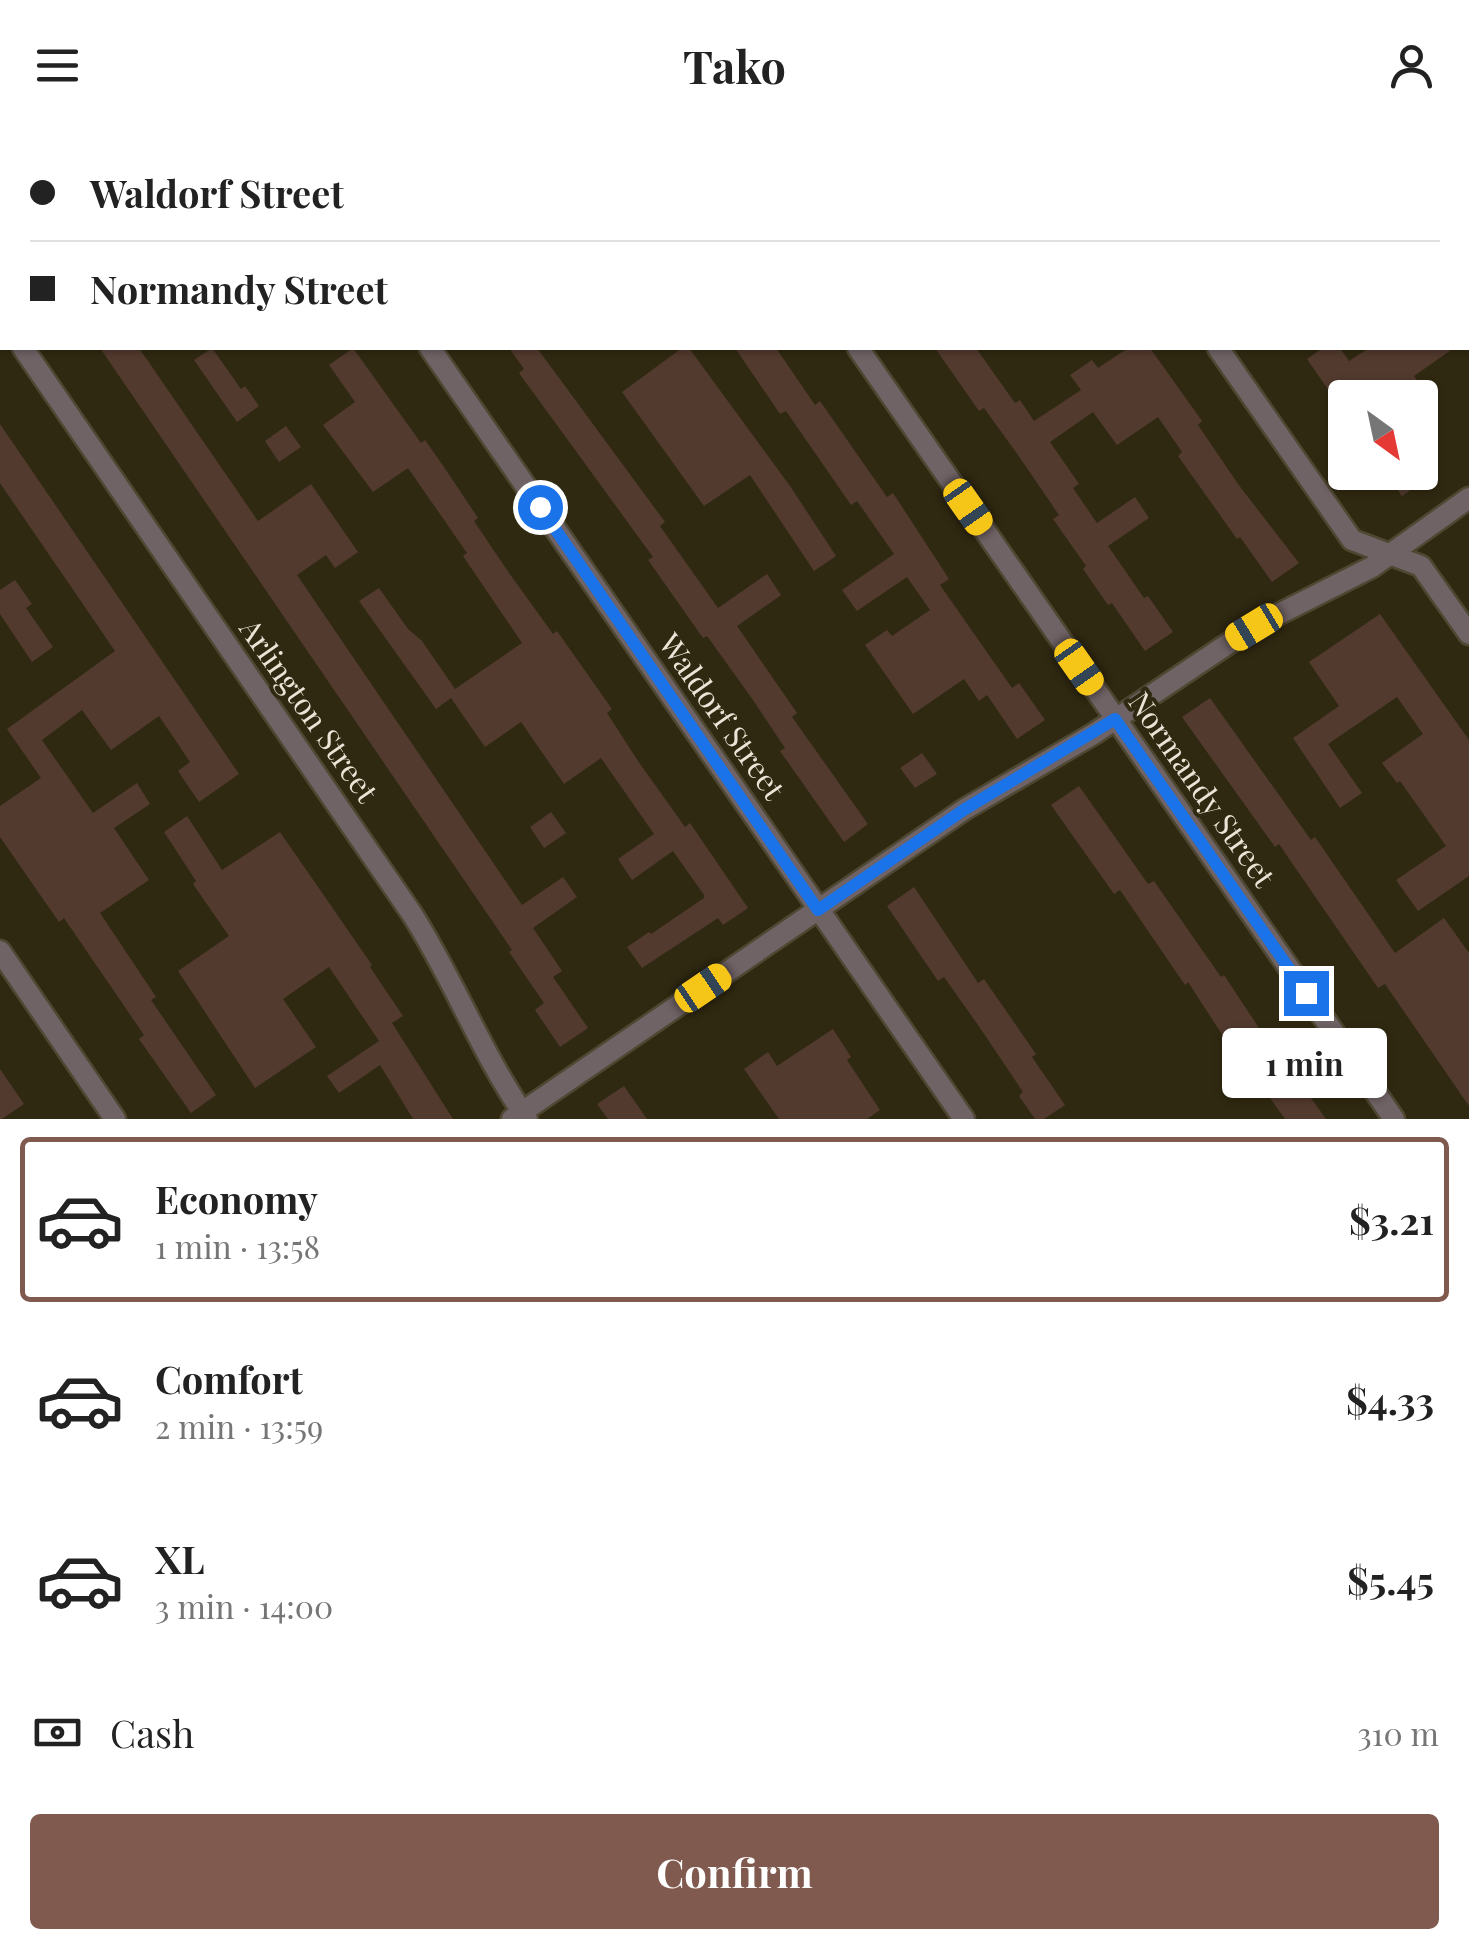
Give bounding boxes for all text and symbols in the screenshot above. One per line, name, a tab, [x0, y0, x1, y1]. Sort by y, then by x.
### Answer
text: Tako	[683, 35, 786, 95]
icon: menu	[30, 38, 85, 93]
icon: person	[1384, 38, 1439, 93]
text: Waldorf Street	[90, 167, 344, 218]
text: Normandy Street	[90, 263, 388, 314]
north arrow	[1328, 380, 1438, 490]
map controls	[1328, 380, 1438, 490]
car	[939, 474, 997, 540]
route start	[518, 485, 563, 530]
car	[1221, 599, 1287, 655]
street label: Arlington Street	[231, 609, 388, 810]
street label: Waldorf Street	[650, 624, 795, 807]
car	[1050, 634, 1108, 700]
street label: Normandy Street	[1120, 683, 1285, 895]
car	[670, 959, 736, 1017]
route end	[1284, 971, 1329, 1016]
callout: 1 min	[1224, 1028, 1388, 1098]
text: 1 min	[1265, 1041, 1344, 1084]
text: Economy	[155, 1173, 318, 1224]
icon: car	[35, 1175, 125, 1265]
text: $3.21	[1349, 1194, 1434, 1245]
text: 1 min · 13:58	[155, 1224, 320, 1267]
text: Comfort	[155, 1353, 303, 1404]
icon: car	[35, 1355, 125, 1445]
text: $4.33	[1346, 1374, 1434, 1425]
text: 2 min · 13:59	[155, 1404, 323, 1447]
text: XL	[155, 1533, 204, 1584]
icon: car	[35, 1535, 125, 1625]
text: $5.45	[1347, 1554, 1434, 1605]
text: 3 min · 14:00	[155, 1584, 333, 1627]
icon: cash	[30, 1705, 85, 1760]
text: Cash	[110, 1707, 194, 1758]
text: 310 m	[1357, 1711, 1439, 1754]
button: Confirm	[30, 1814, 1439, 1929]

